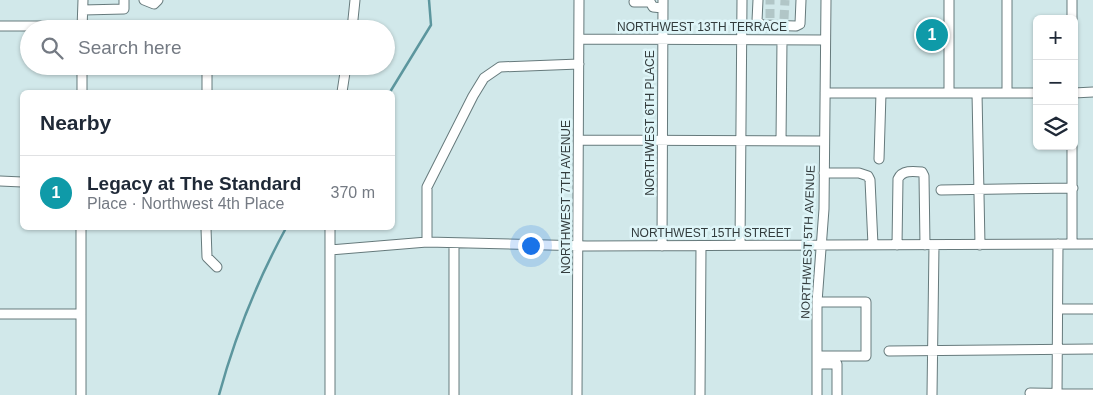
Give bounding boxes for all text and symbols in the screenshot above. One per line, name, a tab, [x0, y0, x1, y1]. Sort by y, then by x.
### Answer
map controls	[1033, 15, 1078, 150]
button: +	[1033, 15, 1078, 60]
pin: 1	[916, 16, 948, 54]
search box	[20, 20, 395, 75]
street label: NORTHWEST 13TH TERRACE	[617, 20, 787, 34]
icon: search	[38, 34, 66, 62]
text: Search here	[78, 37, 182, 58]
street label: NORTHWEST 6TH PLACE	[643, 50, 657, 196]
button: −	[1033, 60, 1078, 105]
button: layers	[1033, 105, 1078, 150]
text: Nearby	[40, 111, 111, 134]
street label: NORTHWEST 7TH AVENUE	[559, 120, 573, 274]
street label: NORTHWEST 5TH AVENUE	[798, 165, 818, 319]
text: Legacy at The Standard	[87, 173, 301, 194]
text: 1	[52, 184, 60, 201]
text: 370 m	[331, 184, 375, 201]
text: Place · Northwest 4th Place	[87, 195, 284, 212]
street label: NORTHWEST 15TH STREET	[631, 226, 792, 240]
your location	[518, 233, 544, 259]

